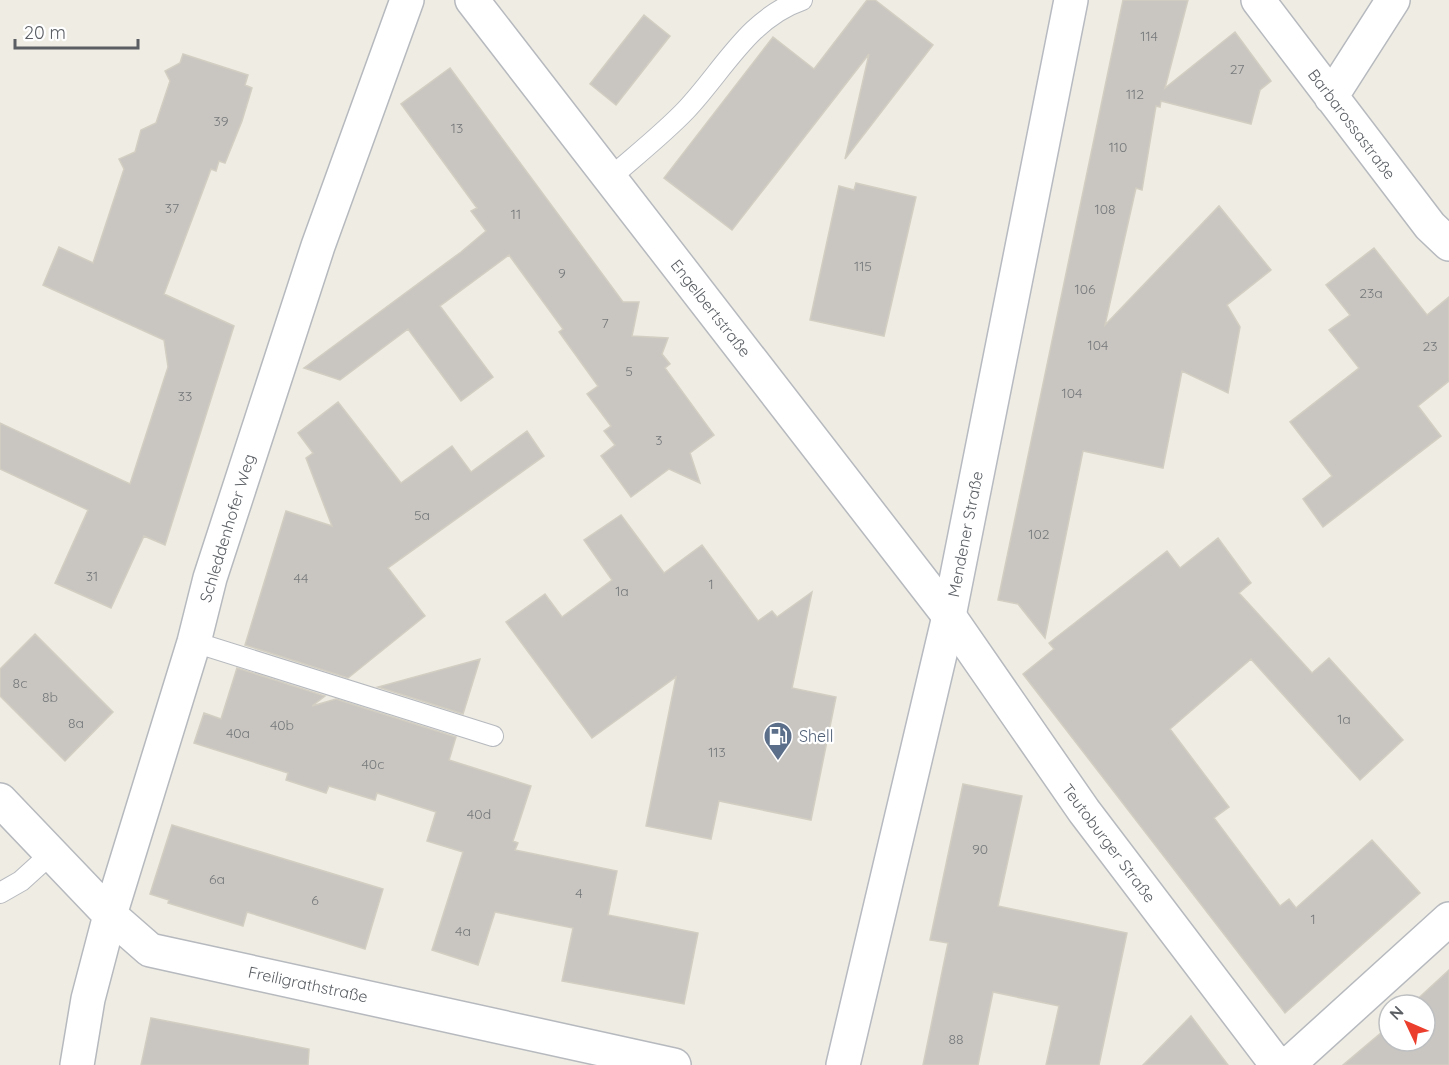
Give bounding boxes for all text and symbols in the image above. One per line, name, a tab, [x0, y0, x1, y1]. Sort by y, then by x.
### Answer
scale bar	[15, 12, 138, 50]
text: 20 m	[24, 21, 66, 44]
house number: 114	[1140, 27, 1158, 45]
house number: 27	[1230, 60, 1244, 78]
street label: Barbarossastraße	[1304, 65, 1400, 183]
house number: 112	[1126, 85, 1144, 103]
house number: 39	[213, 112, 229, 130]
house number: 13	[451, 119, 463, 137]
house number: 110	[1109, 138, 1127, 156]
house number: 37	[165, 199, 179, 217]
house number: 108	[1094, 200, 1116, 218]
house number: 11	[511, 205, 521, 223]
street label: Engelbertstraße	[667, 255, 755, 361]
house number: 115	[854, 257, 872, 275]
house number: 9	[558, 264, 566, 282]
house number: 106	[1074, 280, 1096, 298]
house number: 23a	[1359, 284, 1383, 302]
house number: 7	[601, 314, 609, 332]
house number: 104	[1088, 336, 1108, 354]
house number: 23	[1422, 337, 1438, 355]
house number: 5	[625, 362, 633, 380]
house number: 104	[1062, 384, 1082, 402]
house number: 33	[178, 387, 192, 405]
house number: 3	[655, 431, 663, 449]
street label: Schleddenhofer Weg	[195, 451, 259, 605]
street label: Mendener Straße	[943, 469, 987, 599]
house number: 5a	[414, 506, 430, 524]
house number: 102	[1028, 525, 1050, 543]
house number: 31	[86, 567, 98, 585]
house number: 44	[294, 569, 308, 587]
house number: 1	[708, 575, 714, 593]
house number: 1a	[615, 582, 629, 600]
house number: 8c	[13, 674, 27, 692]
house number: 8b	[42, 688, 58, 706]
house number: 1a	[1337, 710, 1351, 728]
house number: 8a	[68, 714, 84, 732]
house number: 40b	[270, 716, 294, 734]
fuel station icon: Shell	[762, 720, 794, 762]
house number: 40a	[226, 724, 250, 742]
place label: Shell	[799, 726, 833, 746]
house number: 113	[708, 743, 726, 761]
house number: 40c	[361, 755, 385, 773]
street label: Teutoburger Straße	[1058, 780, 1160, 906]
house number: 40d	[467, 805, 491, 823]
house number: 90	[972, 840, 988, 858]
house number: 6a	[209, 870, 225, 888]
house number: 4	[575, 884, 583, 902]
house number: 6	[311, 891, 319, 909]
house number: 1	[1310, 910, 1316, 928]
house number: 4a	[455, 922, 471, 940]
street label: Freiligrathstraße	[246, 962, 370, 1006]
north arrow	[1377, 993, 1437, 1053]
text: N	[1385, 1001, 1407, 1024]
house number: 88	[948, 1030, 964, 1048]

